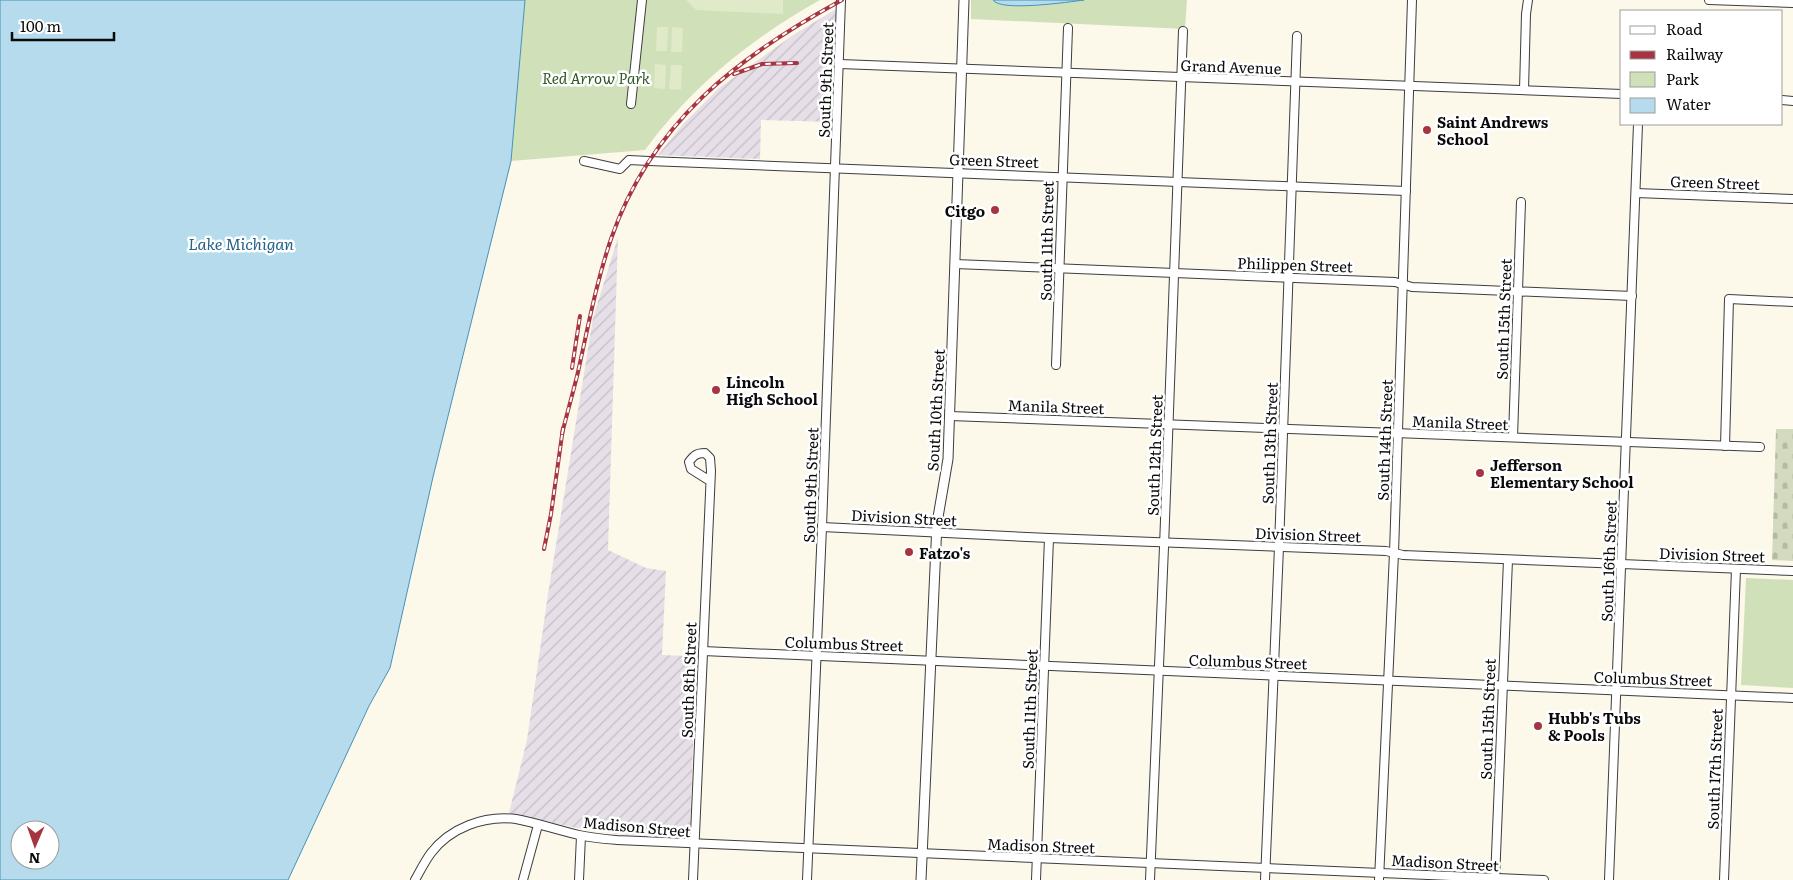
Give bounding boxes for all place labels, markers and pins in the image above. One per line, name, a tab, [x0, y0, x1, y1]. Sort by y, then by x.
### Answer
place label: Saint Andrews School	[1437, 110, 1549, 150]
marker: Saint Andrews School	[1421, 124, 1433, 136]
place label: Citgo	[945, 199, 985, 222]
marker: Citgo	[989, 204, 1001, 216]
place label: Lincoln High School	[726, 370, 819, 410]
marker: Lincoln High School	[710, 384, 722, 396]
place label: Jefferson Elementary School	[1490, 453, 1634, 493]
marker: Jefferson Elementary School	[1474, 467, 1486, 479]
place label: Fatzo's	[919, 541, 971, 564]
marker: Fatzo's	[903, 546, 915, 558]
place label: Hubb's Tubs & Pools	[1548, 706, 1641, 746]
marker: Hubb's Tubs & Pools	[1532, 720, 1544, 732]

